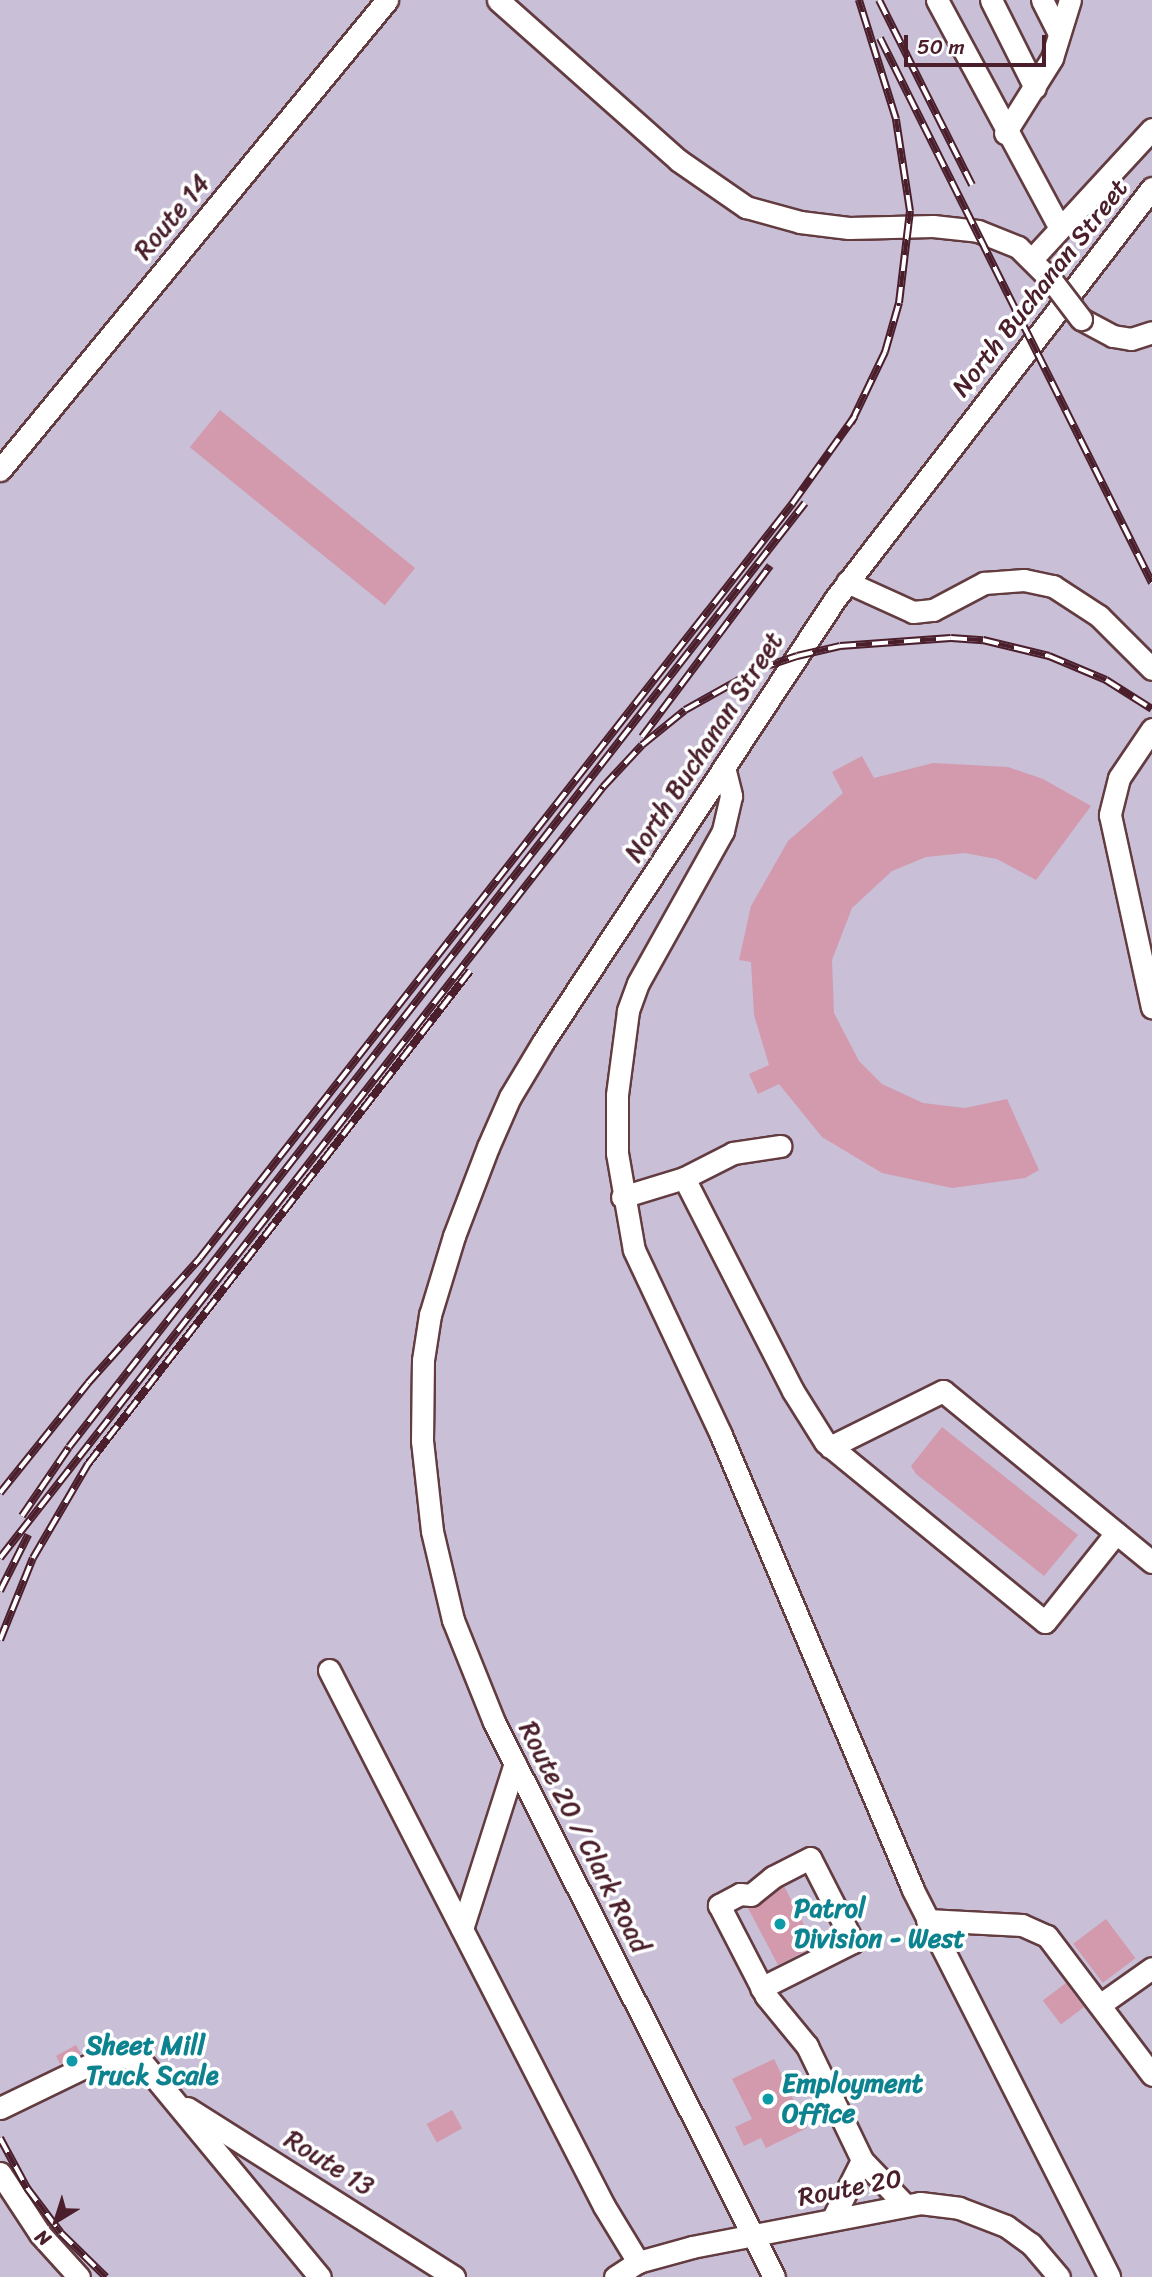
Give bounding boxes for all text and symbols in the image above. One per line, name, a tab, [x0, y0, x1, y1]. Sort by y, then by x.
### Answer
scale bar	[907, 21, 1049, 65]
text: 50 m	[917, 28, 965, 66]
street label: Route 14	[128, 168, 216, 266]
street label: North Buchanan Street	[945, 173, 1135, 403]
street label: North Buchanan Street	[618, 626, 790, 868]
street label: Route 20 / Clark Road	[512, 1716, 656, 1958]
place label: Patrol Division - West	[794, 1893, 965, 1954]
marker: Patrol Division - West	[772, 1916, 788, 1932]
place label: Sheet Mill Truck Scale	[86, 2030, 219, 2092]
marker: Sheet Mill Truck Scale	[64, 2053, 80, 2069]
place label: Employment Office	[782, 2068, 923, 2130]
marker: Employment Office	[760, 2091, 776, 2107]
street label: Route 13	[279, 2124, 379, 2202]
street label: Route 20	[795, 2163, 905, 2213]
north arrow	[21, 2186, 91, 2256]
text: N	[27, 2221, 58, 2255]

